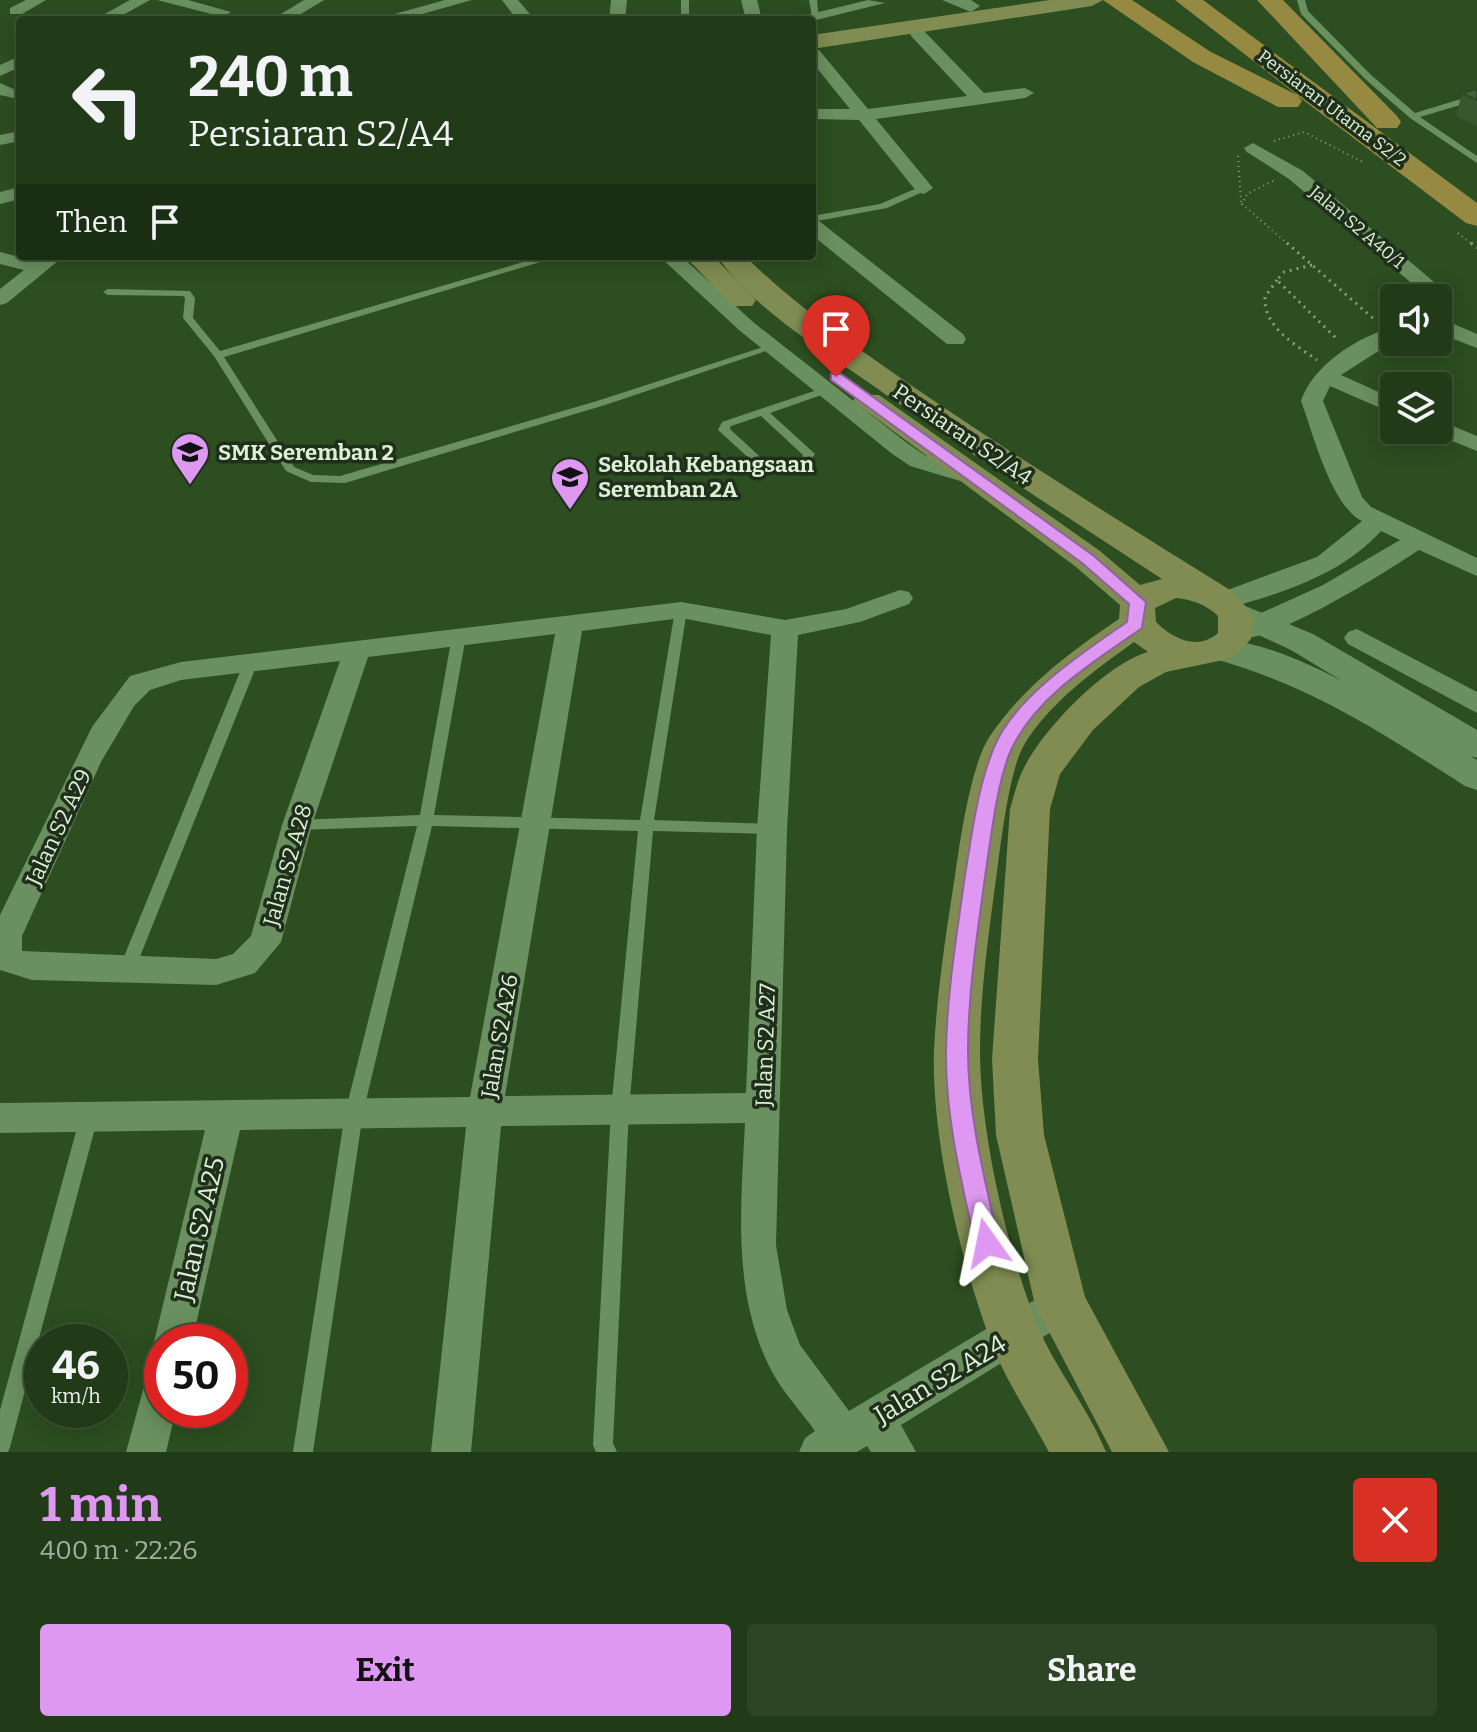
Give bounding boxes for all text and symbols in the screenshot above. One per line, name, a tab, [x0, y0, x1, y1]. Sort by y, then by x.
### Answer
text: 240 m	[188, 44, 353, 111]
street label: Persiaran Utama S2/2	[1254, 45, 1410, 171]
icon: left	[56, 48, 160, 152]
text: Persiaran S2/A4	[188, 112, 453, 156]
street label: Jalan S2 A40/1	[1304, 180, 1409, 274]
icon: arrive	[143, 200, 187, 244]
text: Then	[56, 204, 127, 240]
map controls	[1380, 284, 1452, 444]
button: sound	[1380, 284, 1452, 356]
pin	[802, 295, 870, 377]
icon: arrive	[814, 307, 858, 351]
button: layers	[1380, 372, 1452, 444]
street label: Persiaran S2/A4	[888, 378, 1038, 491]
school or university icon: SMK Seremban 2	[169, 431, 211, 486]
place label: SMK Seremban 2	[218, 439, 394, 466]
place label: Sekolah Kebangsaan Seremban 2A	[598, 451, 814, 503]
school or university icon: Sekolah Kebangsaan Seremban 2A	[549, 456, 591, 511]
street label: Jalan S2 A29	[19, 765, 97, 891]
street label: Jalan S2 A28	[257, 801, 318, 930]
street label: Jalan S2 A26	[475, 972, 524, 1101]
street label: Jalan S2 A27	[750, 983, 781, 1108]
street label: Jalan S2 A25	[168, 1154, 231, 1305]
position arrow	[945, 1201, 1029, 1285]
speed limit sign: 50	[144, 1324, 248, 1428]
street label: Jalan S2 A24	[868, 1328, 1012, 1431]
text: 46	[52, 1342, 100, 1390]
text: km/h	[51, 1384, 101, 1408]
text: 1 min	[40, 1476, 161, 1534]
button: close	[1353, 1478, 1437, 1562]
text: 400 m · 22:26	[40, 1535, 198, 1566]
button: Exit	[40, 1624, 731, 1716]
button: Share	[747, 1624, 1437, 1716]

